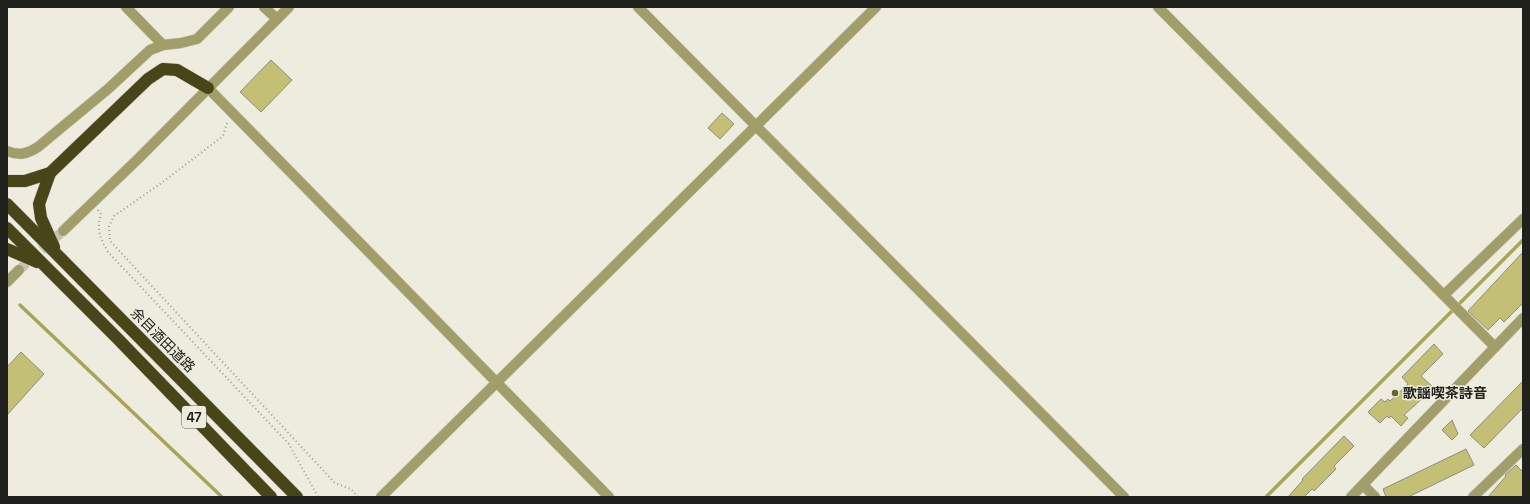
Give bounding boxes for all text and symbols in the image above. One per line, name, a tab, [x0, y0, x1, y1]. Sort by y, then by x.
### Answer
street label: 余目酒田道路	[127, 304, 199, 376]
place label: 歌謡喫茶詩音	[1403, 384, 1487, 402]
marker: 歌謡喫茶詩音	[1390, 388, 1400, 398]
road number: 47	[182, 406, 206, 428]

